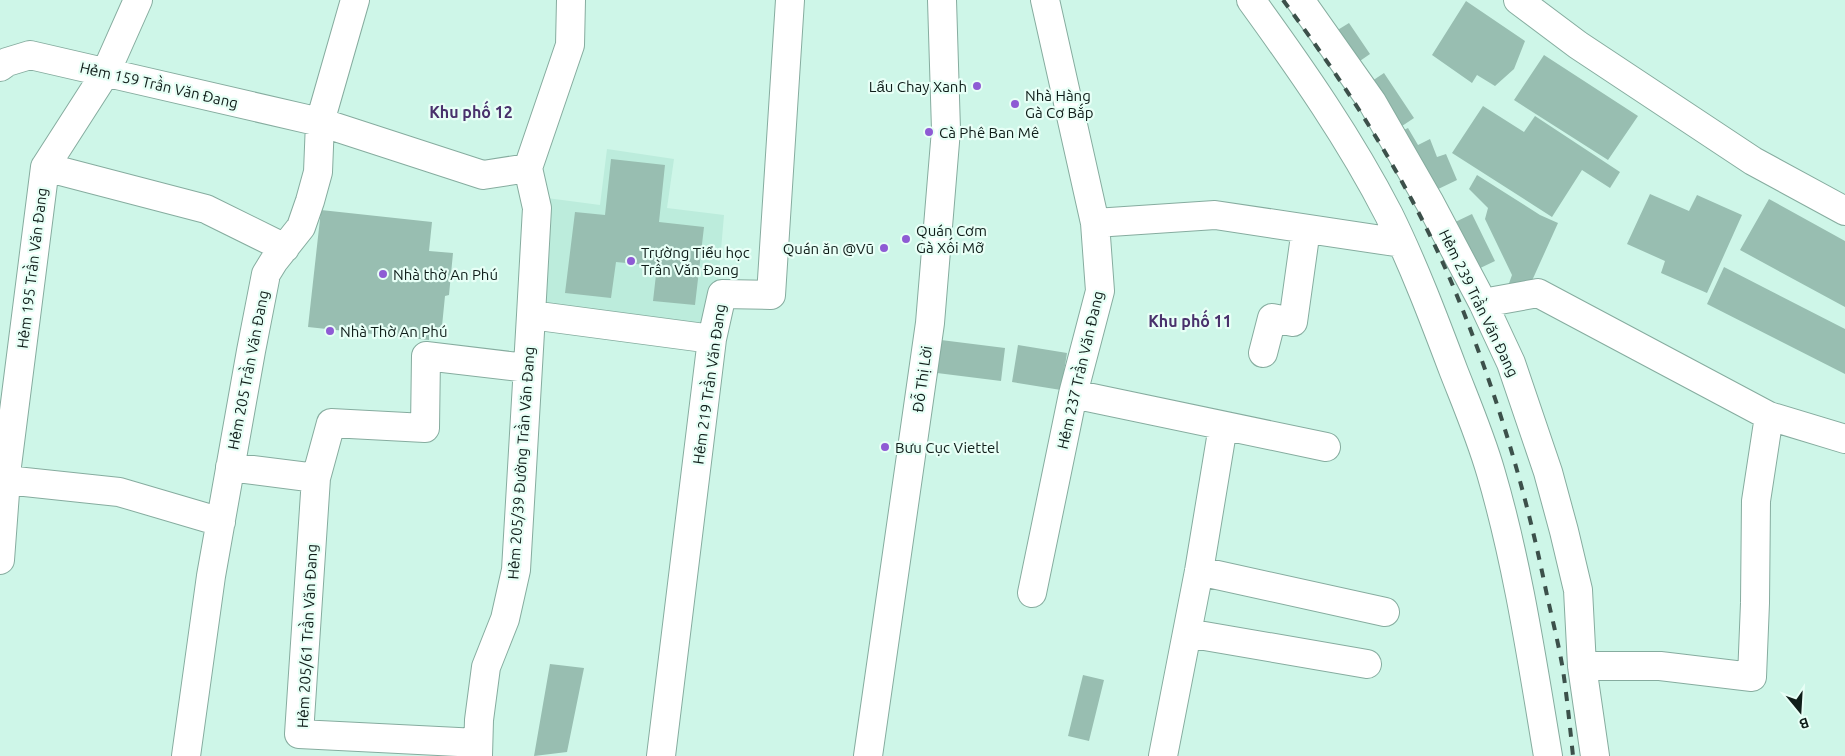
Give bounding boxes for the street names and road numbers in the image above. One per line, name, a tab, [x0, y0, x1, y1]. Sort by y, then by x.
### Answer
street label: Hẻm 159 Trần Văn Ðang	[78, 57, 240, 111]
street label: Hẻm 195 Trần Văn Ðang	[12, 186, 50, 349]
street label: Hẻm 239 Trần Văn Đang	[1436, 226, 1524, 379]
street label: Hẻm 205 Trần Văn Ðang	[223, 289, 272, 451]
street label: Hẻm 237 Trần Văn Đang	[1052, 289, 1106, 451]
street label: Hẻm 219 Trần Văn Ðang	[688, 302, 729, 465]
street label: Đỗ Thị Lời	[907, 344, 935, 413]
street label: Hẻm 205/39 Đường Trần Văn Đang	[503, 346, 538, 580]
street label: Hẻm 205/61 Trần Văn Đang	[292, 543, 320, 728]

